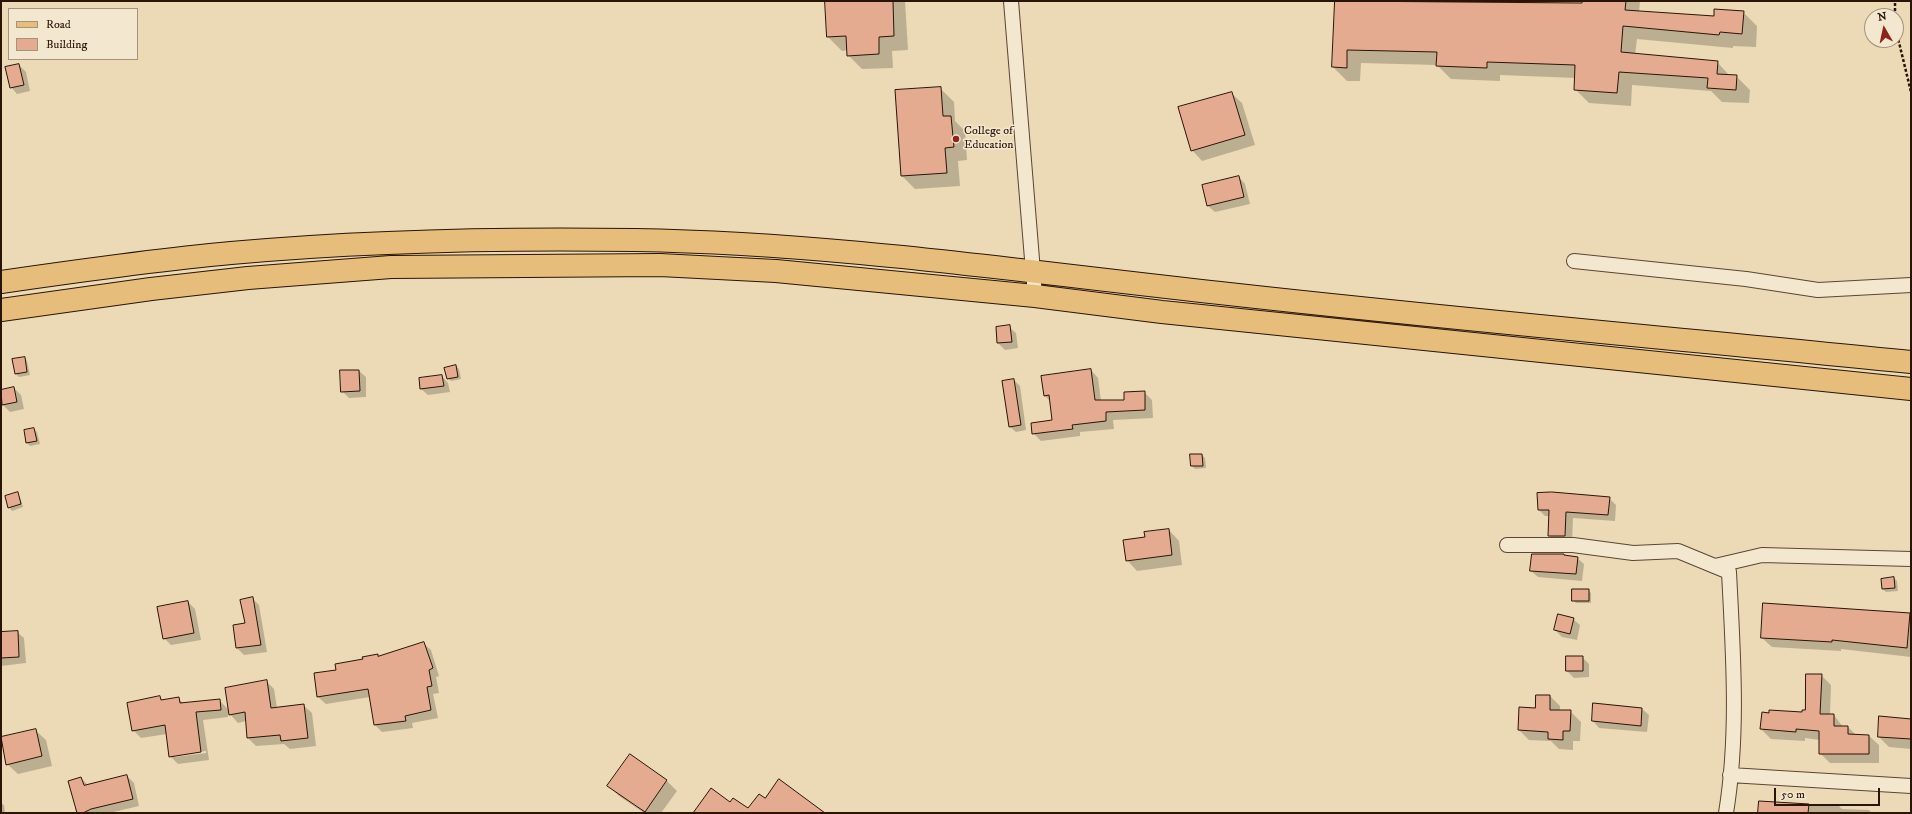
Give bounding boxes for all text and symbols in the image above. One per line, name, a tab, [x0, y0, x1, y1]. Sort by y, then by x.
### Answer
legend	[8, 8, 138, 60]
north arrow	[1864, 8, 1904, 48]
text: N	[1877, 10, 1888, 25]
text: Road	[46, 17, 71, 32]
text: Building	[46, 37, 87, 52]
place label: College of Education	[964, 125, 1014, 153]
marker: College of Education	[951, 134, 961, 144]
scale bar	[1776, 780, 1882, 806]
text: 50 m	[1781, 787, 1805, 802]

